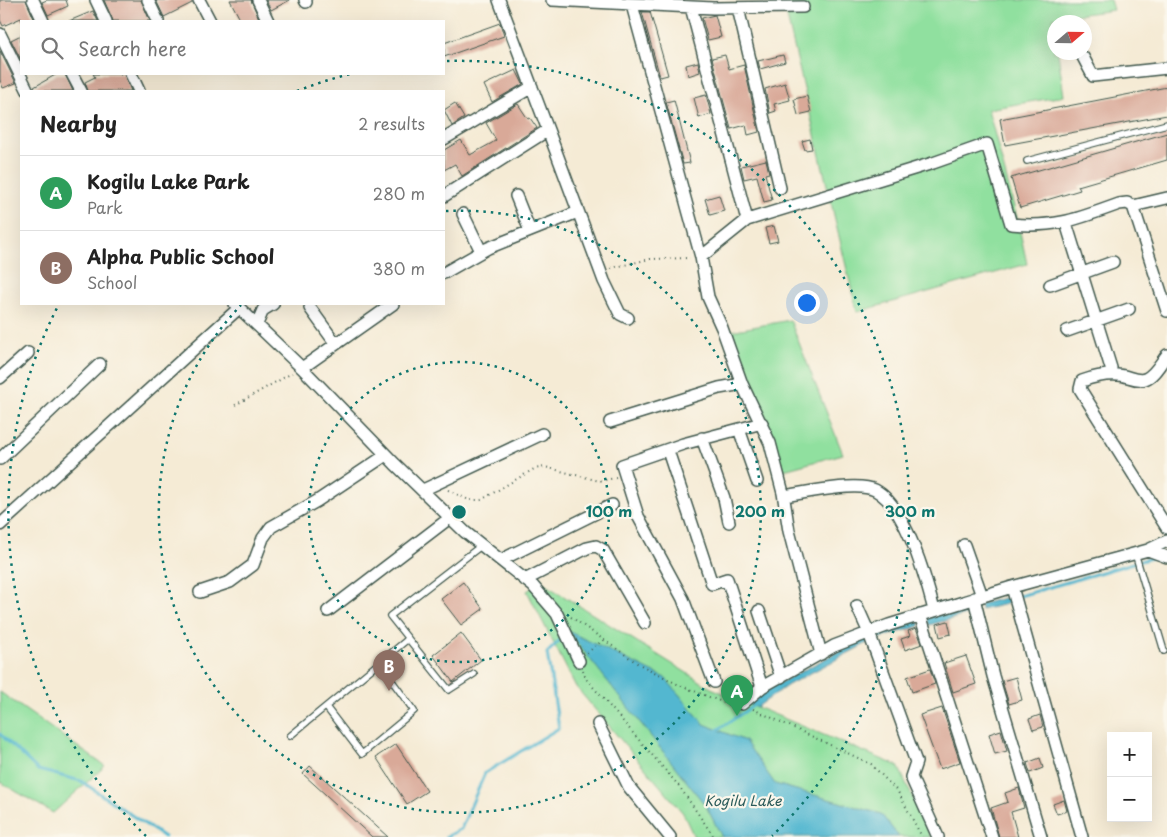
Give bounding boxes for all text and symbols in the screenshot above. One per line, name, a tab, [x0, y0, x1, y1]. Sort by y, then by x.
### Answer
north arrow	[1047, 15, 1092, 60]
search box	[20, 20, 445, 75]
icon: search	[38, 34, 66, 62]
text: Search here	[78, 34, 187, 62]
text: Nearby	[40, 107, 117, 139]
text: 2 results	[358, 111, 425, 135]
text: Kogilu Lake Park	[87, 167, 250, 195]
text: A	[50, 181, 62, 205]
text: 280 m	[373, 181, 425, 205]
text: Park	[87, 195, 123, 219]
text: Alpha Public School	[87, 242, 274, 270]
text: B	[51, 256, 61, 280]
text: 380 m	[373, 256, 425, 280]
text: School	[87, 270, 137, 294]
your location	[794, 290, 820, 316]
text: 100 m	[586, 499, 632, 522]
text: 200 m	[735, 499, 785, 522]
text: 300 m	[885, 499, 935, 522]
centre of rings	[450, 503, 468, 521]
pin: B	[373, 650, 405, 691]
pin: A	[721, 675, 753, 716]
map controls	[1107, 732, 1152, 822]
button: +	[1107, 732, 1152, 777]
button: −	[1107, 777, 1152, 822]
water label: Kogilu Lake	[705, 790, 783, 811]

